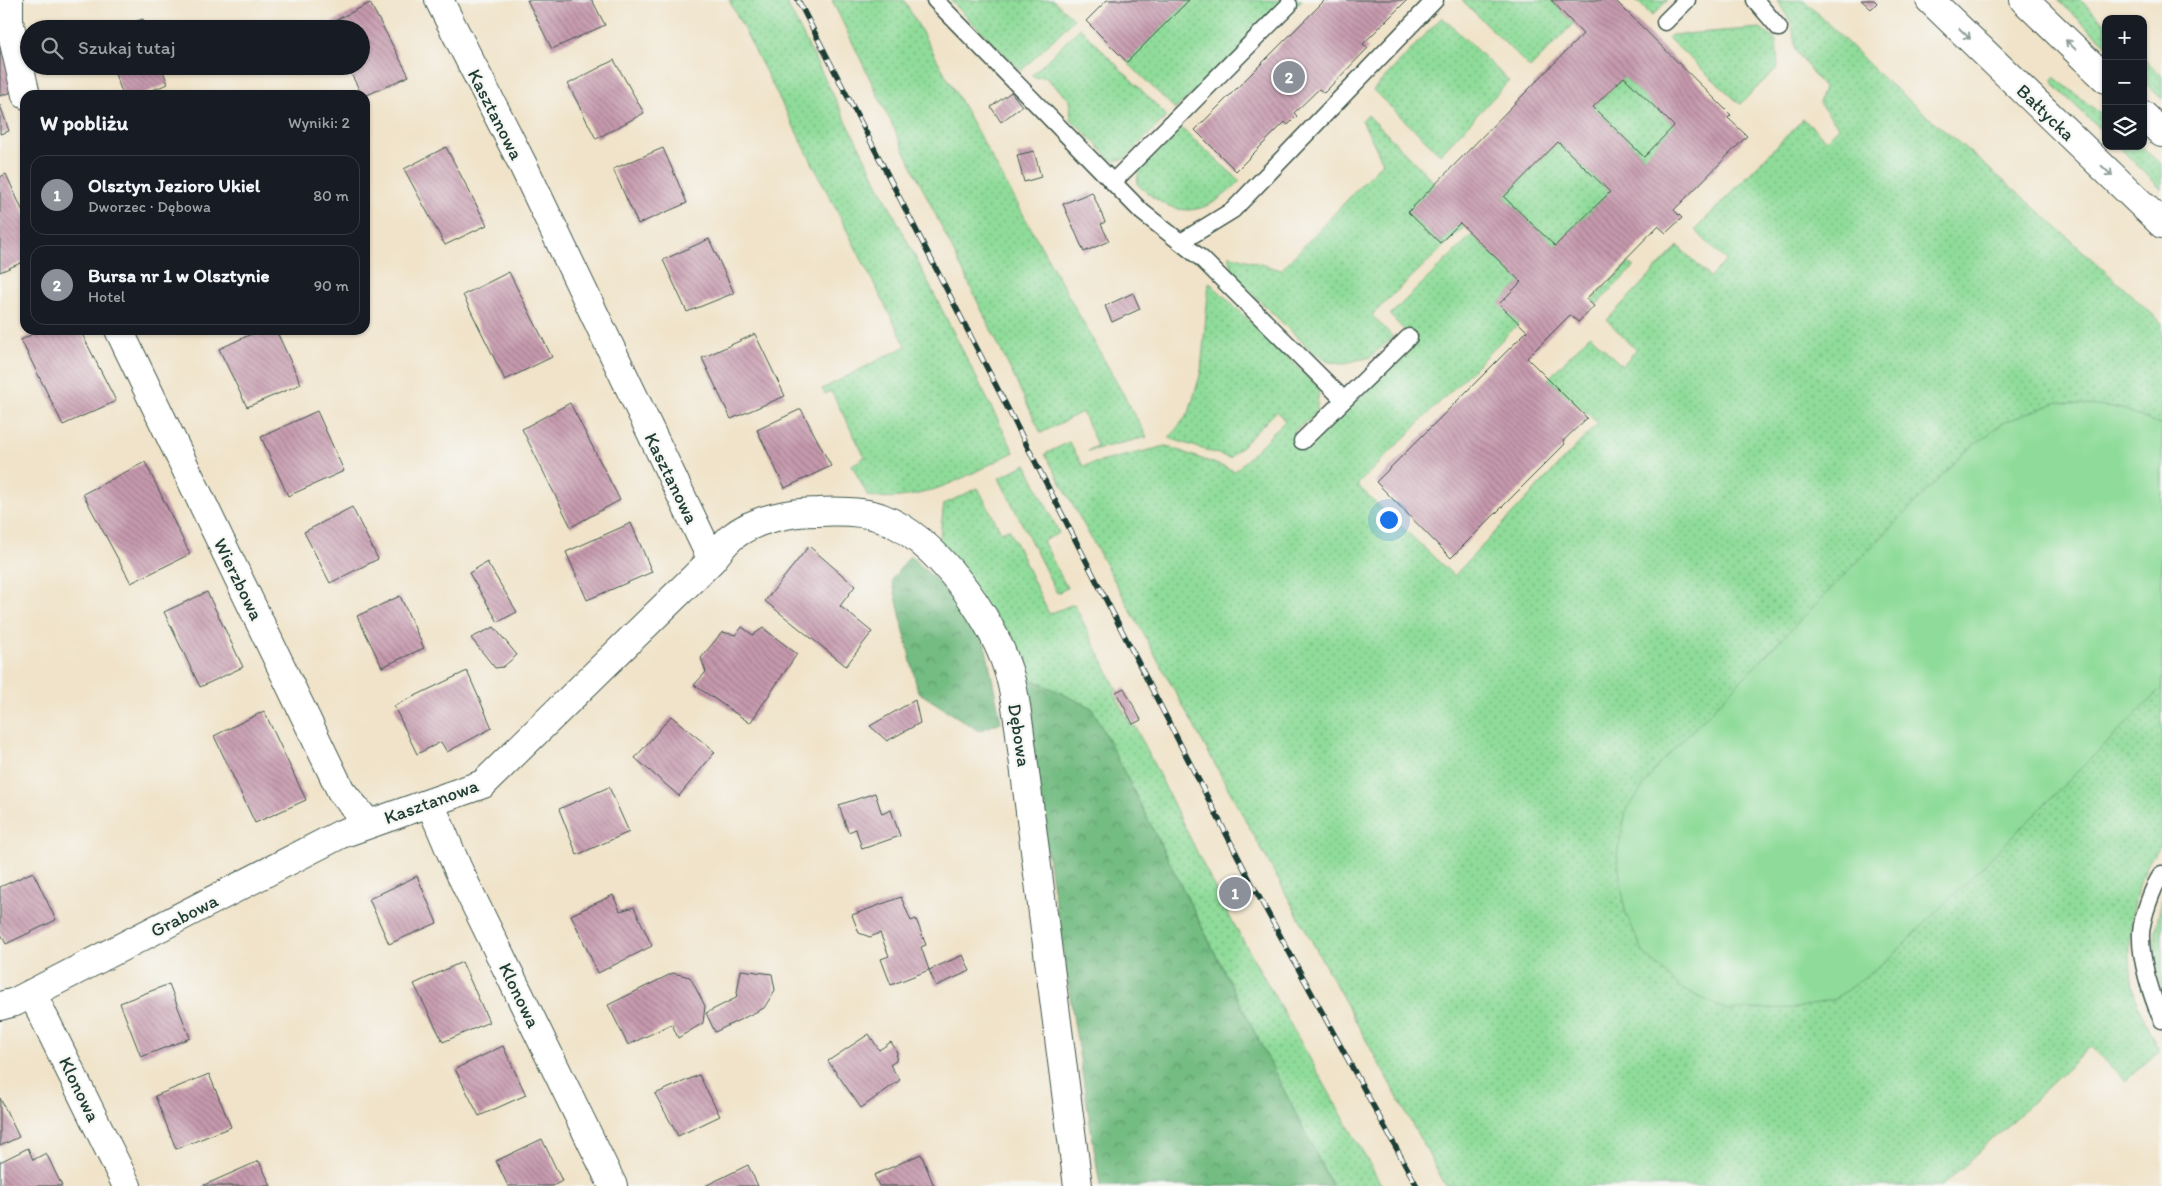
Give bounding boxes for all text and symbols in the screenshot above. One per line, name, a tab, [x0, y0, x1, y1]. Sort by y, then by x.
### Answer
map controls	[2102, 15, 2147, 150]
button: +	[2102, 15, 2147, 60]
search box	[20, 20, 370, 75]
one-way arrow	[1959, 28, 1972, 40]
icon: search	[38, 34, 66, 62]
text: Szukaj tutaj	[78, 36, 175, 59]
one-way arrow	[2064, 39, 2077, 51]
pin: 2	[1273, 58, 1305, 96]
button: −	[2102, 60, 2147, 105]
street label: Kasztanowa	[463, 65, 528, 164]
street label: Bałtycka	[2012, 79, 2079, 146]
button: layers	[2102, 105, 2147, 150]
text: W pobliżu	[40, 110, 128, 135]
text: Wyniki: 2	[288, 113, 350, 132]
one-way arrow	[2101, 165, 2114, 177]
text: Olsztyn Jezioro Ukiel	[88, 174, 260, 197]
text: 1	[53, 186, 61, 205]
text: 80 m	[313, 186, 349, 205]
text: Dworzec · Dębowa	[88, 197, 211, 216]
text: Bursa nr 1 w Olsztynie	[88, 264, 270, 287]
text: 2	[53, 276, 61, 295]
text: 90 m	[314, 276, 349, 295]
text: Hotel	[88, 287, 125, 306]
street label: Kasztanowa	[640, 429, 704, 528]
your location	[1376, 507, 1402, 533]
street label: Wierzbowa	[209, 534, 268, 624]
street label: Dębowa	[1003, 702, 1036, 768]
street label: Kasztanowa	[381, 774, 482, 829]
pin: 1	[1219, 874, 1251, 912]
street label: Grabowa	[147, 889, 222, 942]
street label: Klonowa	[494, 959, 545, 1032]
street label: Klonowa	[54, 1053, 105, 1126]

